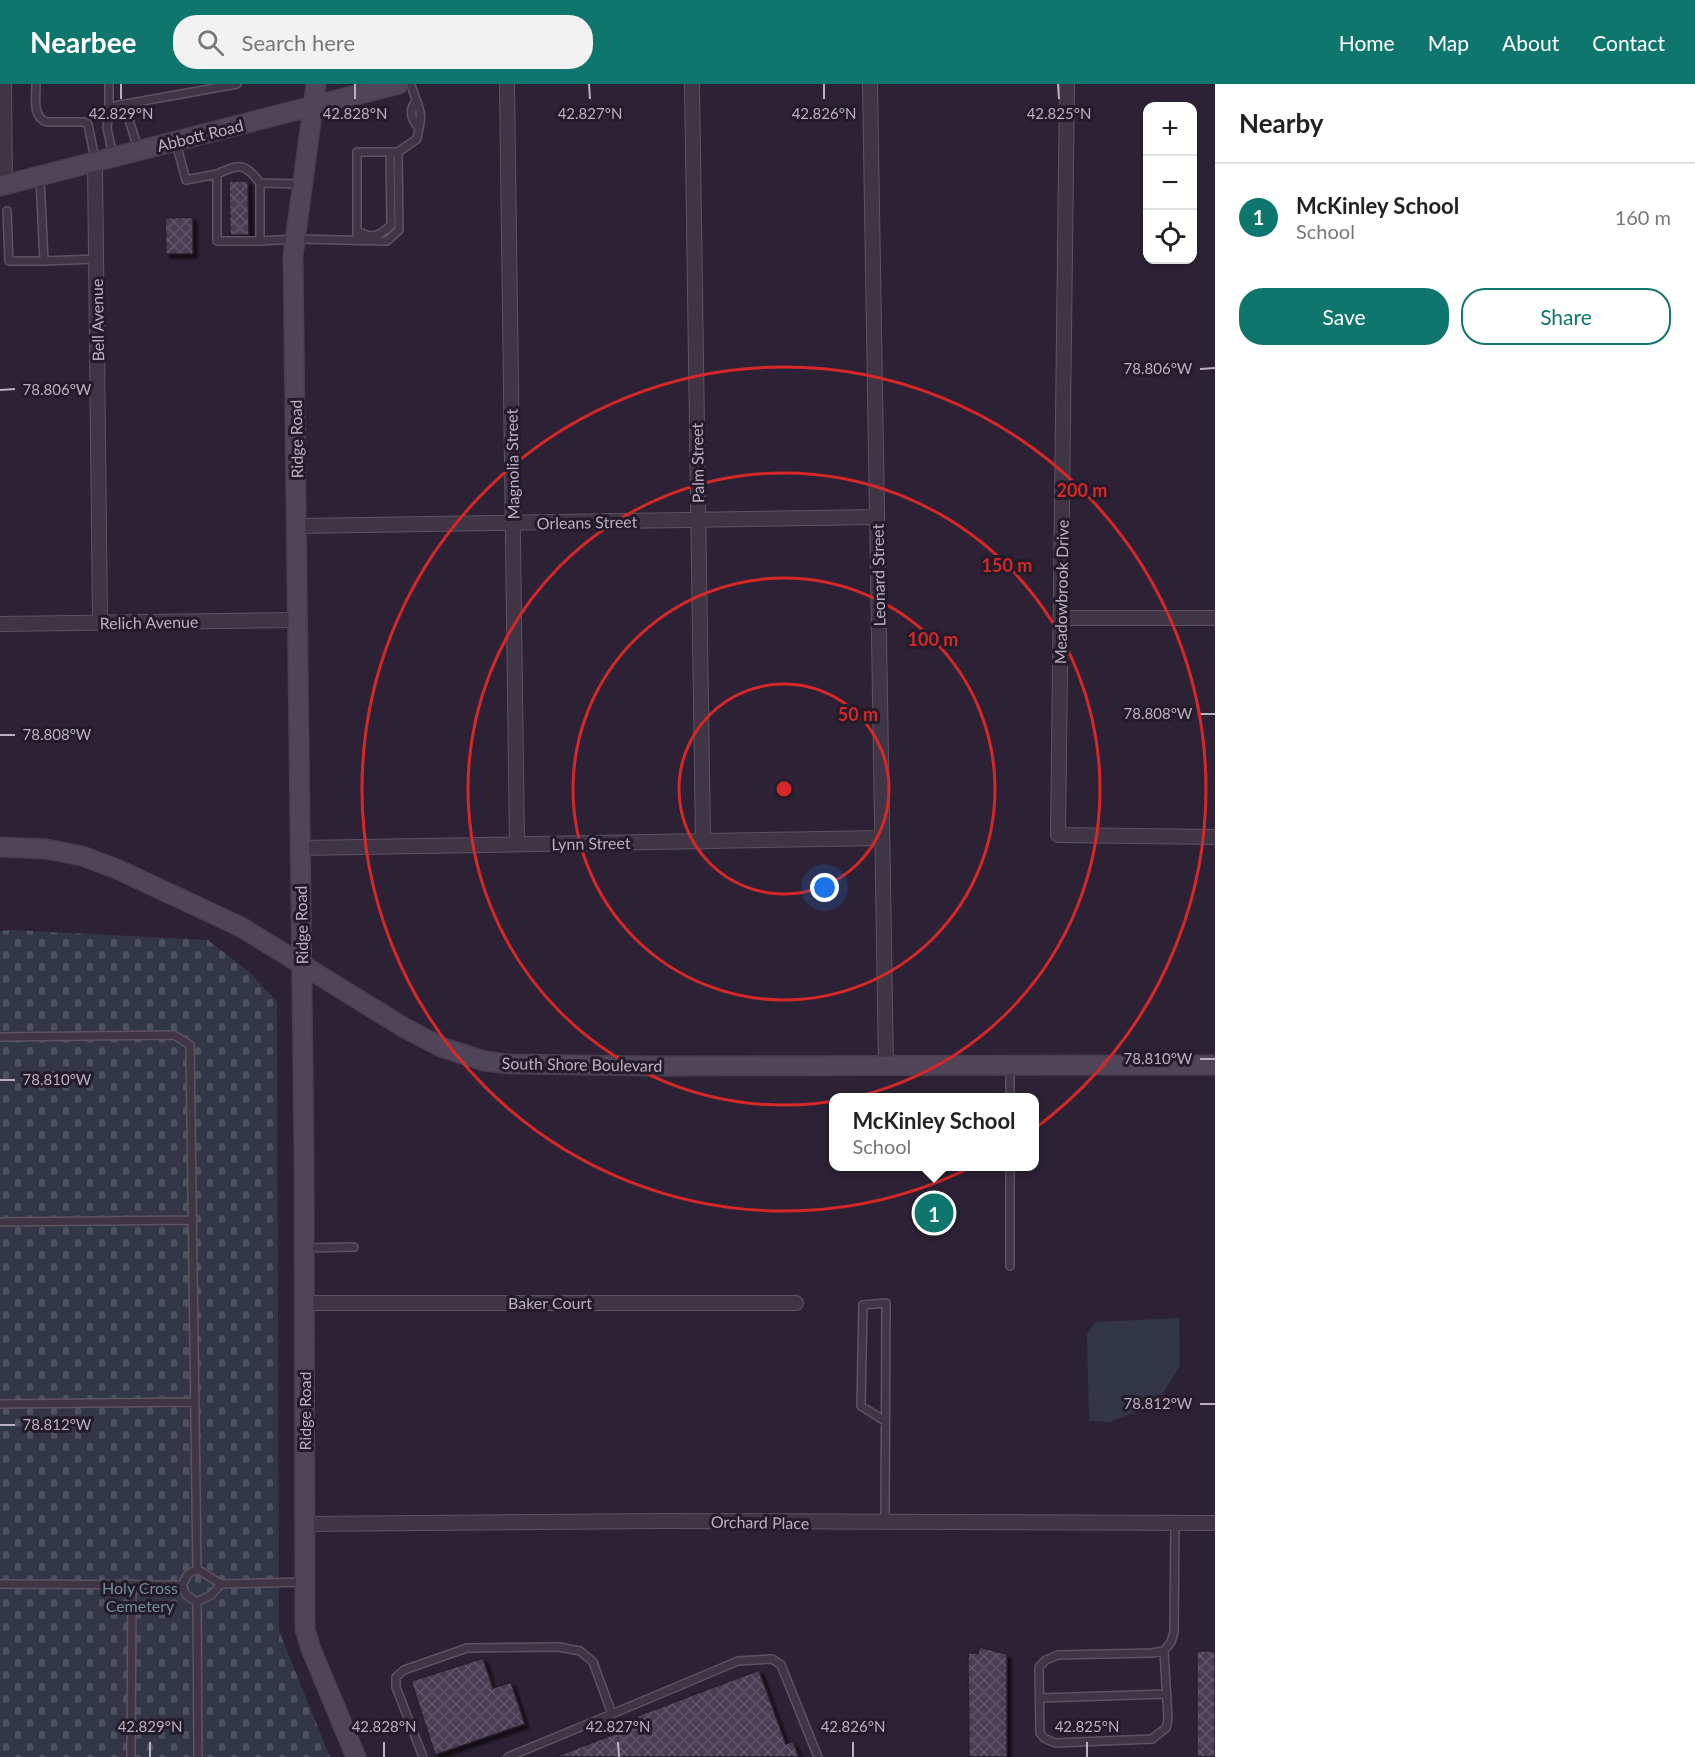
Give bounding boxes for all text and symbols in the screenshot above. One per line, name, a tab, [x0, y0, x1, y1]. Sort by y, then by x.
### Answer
search box	[173, 15, 593, 69]
text: Nearbee	[30, 25, 137, 59]
icon: search	[194, 26, 227, 59]
text: Search here	[242, 29, 355, 56]
text: Home	[1339, 30, 1395, 55]
text: Map	[1428, 30, 1469, 55]
text: About	[1502, 30, 1559, 55]
text: Contact	[1592, 30, 1665, 55]
map controls	[1143, 102, 1197, 264]
button: +	[1143, 102, 1197, 156]
text: 42.829°N	[89, 104, 153, 122]
text: 42.828°N	[323, 104, 387, 122]
text: 42.827°N	[558, 104, 622, 122]
text: 42.826°N	[792, 104, 856, 122]
text: 42.825°N	[1027, 104, 1091, 122]
text: Nearby	[1239, 107, 1324, 139]
street label: Abbott Road	[155, 115, 245, 155]
button: −	[1143, 156, 1197, 210]
text: McKinley School	[1296, 192, 1459, 219]
text: 1	[1253, 205, 1264, 229]
text: 160 m	[1615, 205, 1671, 229]
button: locate	[1143, 210, 1197, 264]
text: School	[1296, 219, 1355, 243]
street label: Bell Avenue	[87, 278, 107, 362]
button: Save	[1239, 288, 1449, 345]
button: Share	[1461, 288, 1671, 345]
text: 78.806°W	[1124, 359, 1193, 377]
text: 78.806°W	[23, 380, 92, 398]
street label: Ridge Road	[286, 399, 306, 479]
street label: Magnolia Street	[502, 408, 522, 520]
street label: Palm Street	[687, 422, 707, 503]
text: 200 m	[1057, 479, 1107, 501]
street label: Orleans Street	[536, 512, 638, 532]
street label: Meadowbrook Drive	[1050, 520, 1072, 664]
street label: Leonard Street	[868, 523, 888, 627]
text: 150 m	[982, 554, 1032, 576]
street label: Relich Avenue	[100, 612, 198, 632]
text: 100 m	[908, 628, 958, 650]
text: 50 m	[838, 703, 878, 725]
text: 78.808°W	[1124, 704, 1193, 722]
text: 78.808°W	[23, 725, 92, 743]
centre of rings	[774, 779, 794, 799]
street label: Lynn Street	[551, 833, 631, 853]
your location	[810, 873, 839, 902]
street label: Ridge Road	[291, 885, 311, 965]
text: 78.810°W	[1124, 1049, 1193, 1067]
street label: South Shore Boulevard	[501, 1053, 663, 1075]
text: 78.810°W	[23, 1070, 92, 1088]
popup	[829, 1093, 1039, 1171]
text: McKinley School	[852, 1107, 1016, 1134]
text: School	[852, 1134, 911, 1158]
pin: 1	[914, 1190, 954, 1236]
street label: Baker Court	[508, 1293, 592, 1312]
street label: Ridge Road	[295, 1372, 314, 1450]
text: 78.812°W	[1124, 1394, 1193, 1412]
text: 78.812°W	[23, 1415, 92, 1433]
street label: Orchard Place	[711, 1512, 809, 1532]
park label: Holy Cross Cemetery	[102, 1578, 178, 1615]
text: 42.829°N	[118, 1717, 182, 1735]
text: 42.828°N	[352, 1717, 416, 1735]
text: 42.827°N	[586, 1717, 650, 1735]
text: 42.826°N	[821, 1717, 885, 1735]
text: 42.825°N	[1055, 1717, 1119, 1735]

